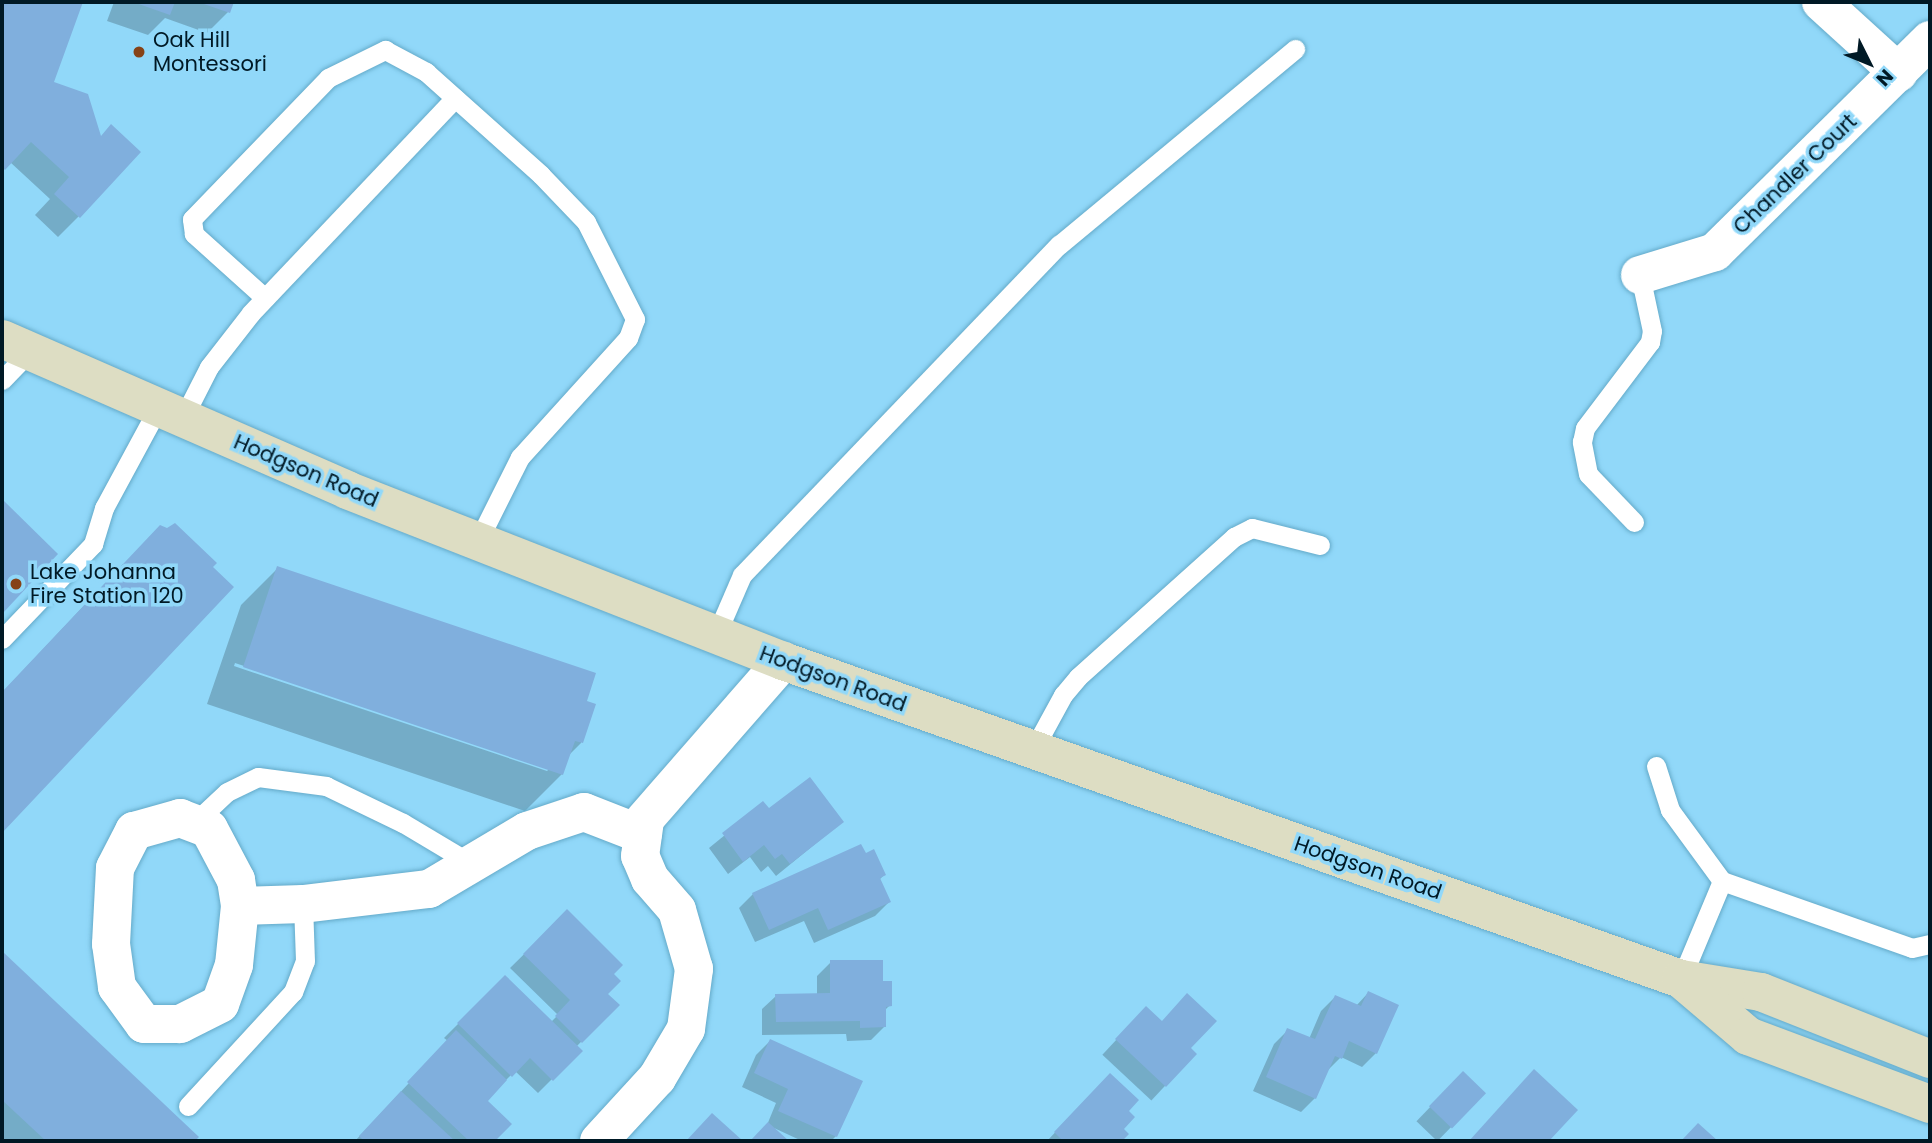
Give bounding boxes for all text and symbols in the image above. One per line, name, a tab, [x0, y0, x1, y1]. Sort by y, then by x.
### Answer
place label: Oak Hill Montessori	[153, 27, 267, 77]
north arrow	[1834, 28, 1904, 98]
marker: Oak Hill Montessori	[131, 44, 147, 60]
text: N	[1870, 63, 1899, 92]
street label: Chandler Court	[1728, 109, 1862, 239]
street label: Hodgson Road	[230, 429, 382, 513]
place label: Lake Johanna Fire Station 120	[30, 559, 184, 609]
marker: Lake Johanna Fire Station 120	[8, 576, 24, 592]
street label: Hodgson Road	[756, 641, 910, 717]
street label: Hodgson Road	[1291, 831, 1445, 905]

